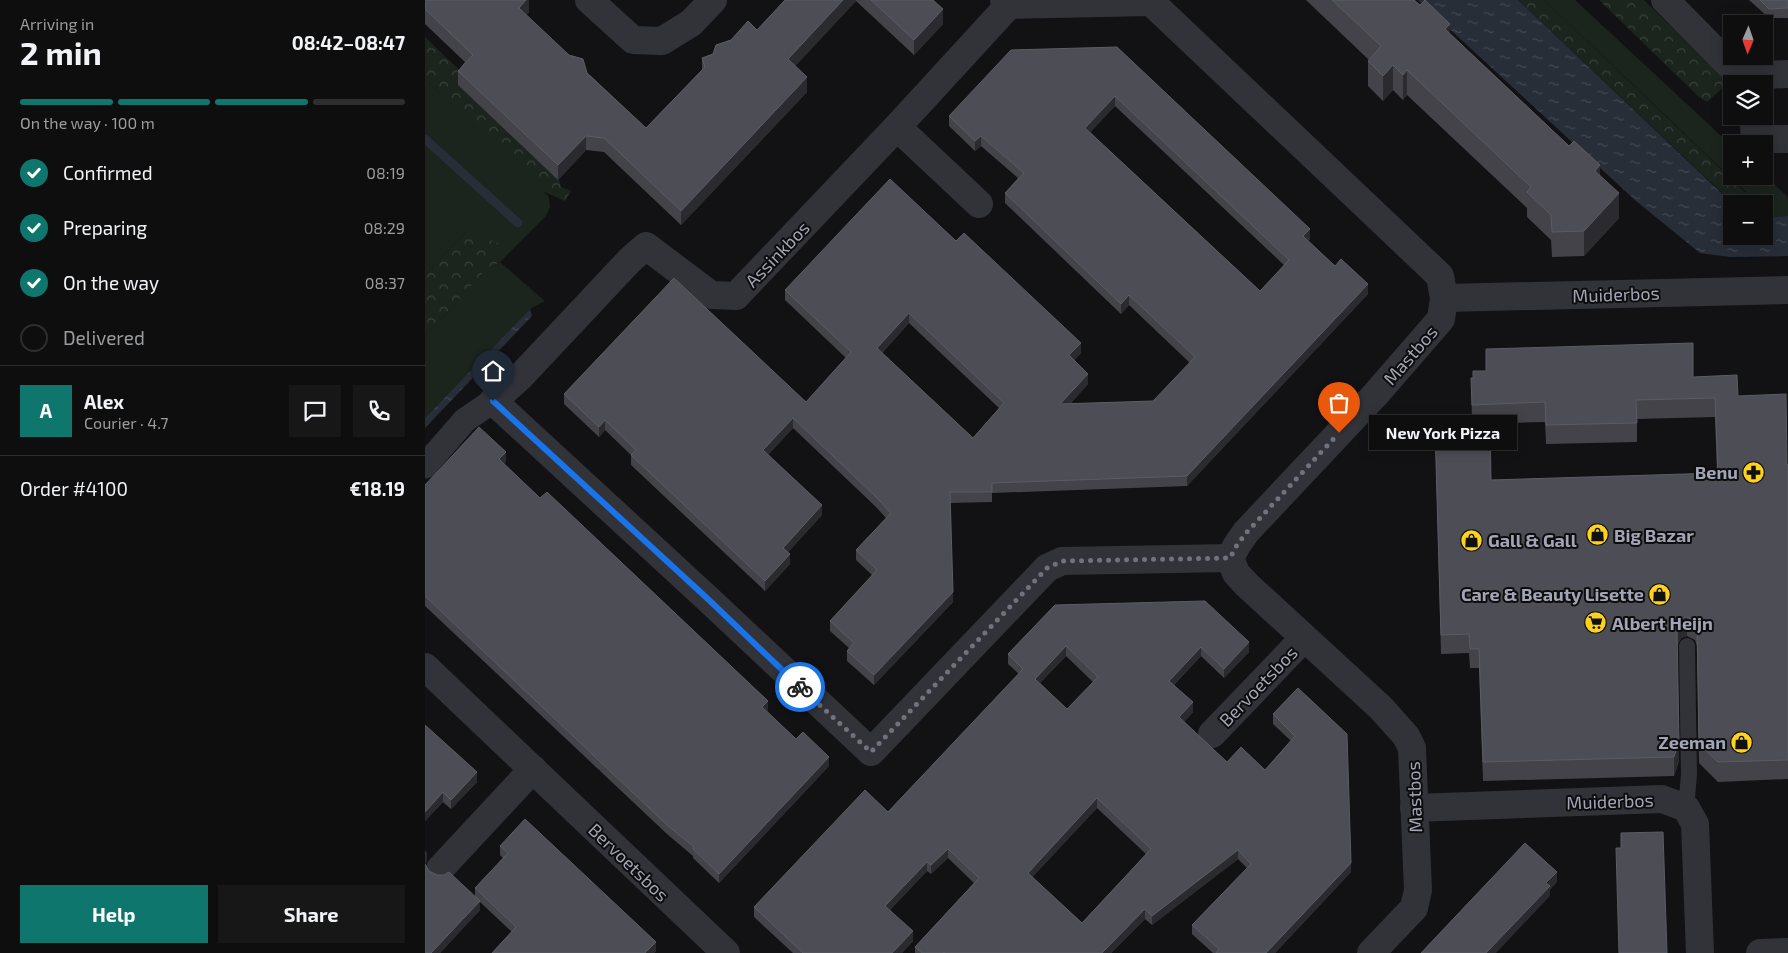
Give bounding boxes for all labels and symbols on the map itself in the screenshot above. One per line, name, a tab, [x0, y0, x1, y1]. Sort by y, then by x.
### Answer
north arrow	[1723, 15, 1773, 65]
street label: Assinkbos	[740, 216, 814, 292]
street label: Muiderbos	[1572, 281, 1660, 307]
street label: Mastbos	[1378, 321, 1442, 389]
pin	[472, 350, 514, 401]
pin	[1318, 382, 1360, 433]
callout: New York Pizza	[1369, 416, 1517, 450]
pharmacy icon: Benu	[1742, 460, 1766, 484]
place label: Benu	[1695, 461, 1738, 483]
shop icon: Big Bazar	[1586, 523, 1610, 547]
place label: Big Bazar	[1614, 524, 1694, 546]
shop icon: Gall & Gall	[1460, 528, 1484, 552]
place label: Gall & Gall	[1488, 529, 1577, 551]
shop icon: Care & Beauty Lisette	[1648, 582, 1672, 606]
place label: Care & Beauty Lisette	[1461, 583, 1644, 605]
supermarket icon: Albert Heijn	[1584, 611, 1608, 635]
place label: Albert Heijn	[1612, 612, 1713, 634]
street label: Bervoetsbos	[1214, 641, 1302, 731]
courier	[775, 662, 825, 712]
shop icon: Zeeman	[1730, 730, 1754, 754]
place label: Zeeman	[1658, 731, 1726, 753]
street label: Mastbos	[1402, 761, 1426, 833]
street label: Muiderbos	[1566, 788, 1654, 814]
street label: Bervoetsbos	[584, 818, 674, 906]

